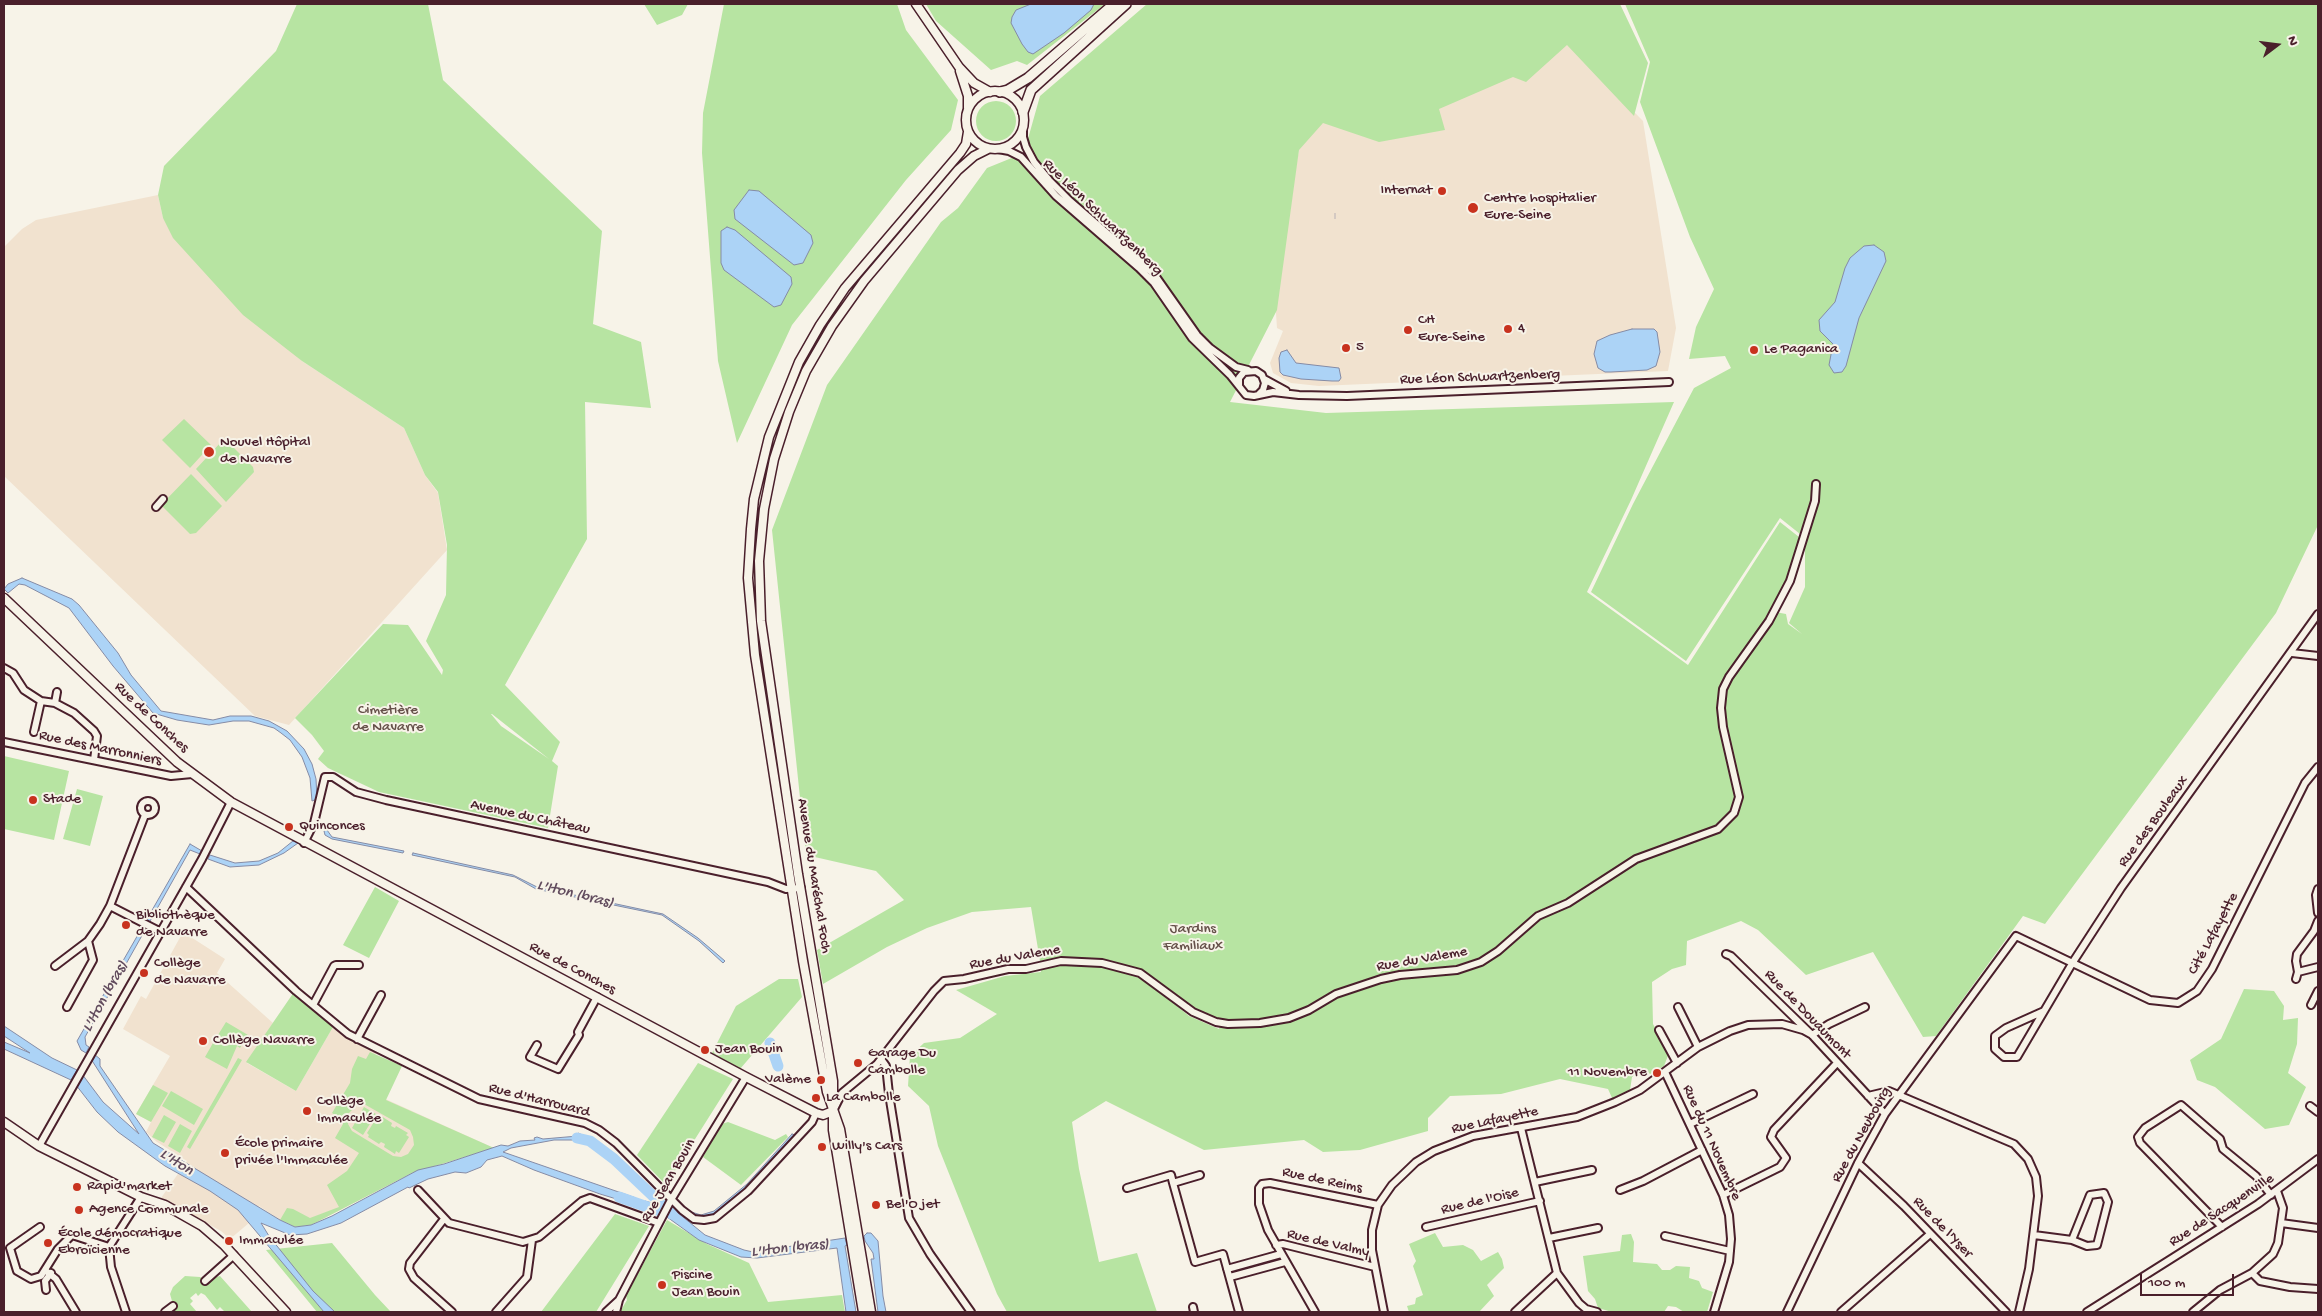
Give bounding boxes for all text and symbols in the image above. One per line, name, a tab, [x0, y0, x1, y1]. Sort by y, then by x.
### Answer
north arrow	[2252, 20, 2302, 70]
text: N	[2283, 34, 2301, 48]
street label: Rue Léon Schwartzenberg	[1038, 156, 1166, 280]
place label: Internat	[1381, 182, 1432, 200]
marker: Internat	[1436, 185, 1448, 197]
place label: Centre hospitalier Eure-Seine	[1484, 190, 1596, 225]
marker: Centre hospitalier Eure-Seine	[1466, 201, 1480, 215]
place label: CH Eure-Seine	[1418, 312, 1485, 347]
place label: 4	[1518, 320, 1525, 338]
marker: 4	[1502, 323, 1514, 335]
marker: CH Eure-Seine	[1402, 324, 1414, 336]
place label: 5	[1356, 339, 1364, 357]
place label: Le Paganica	[1764, 341, 1838, 359]
marker: 5	[1340, 342, 1352, 354]
marker: Le Paganica	[1748, 344, 1760, 356]
street label: Rue Léon Schwartzenberg	[1400, 366, 1560, 390]
place label: Nouvel Hôpital de Navarre	[220, 434, 311, 469]
marker: Nouvel Hôpital de Navarre	[202, 445, 216, 459]
street label: Rue de Conches	[110, 679, 192, 757]
park label: Cimetière de Navarre	[352, 702, 424, 737]
street label: Rue des Marronniers	[37, 727, 163, 771]
street label: Rue des Bouleaux	[2115, 773, 2193, 871]
place label: Stade	[43, 791, 81, 809]
marker: Stade	[27, 794, 39, 806]
street label: Avenue du Château	[469, 797, 591, 839]
street label: Avenue du Maréchal Foch	[792, 797, 834, 955]
place label: Quinconces	[299, 818, 365, 836]
marker: Quinconces	[283, 821, 295, 833]
water label: L'Iton (bras)	[535, 876, 615, 914]
street label: Cité Lafayette	[2185, 890, 2243, 978]
place label: Bibliothèque de Navarre	[136, 907, 215, 942]
marker: Bibliothèque de Navarre	[120, 919, 132, 931]
park label: Jardins Familiaux	[1163, 921, 1223, 956]
street label: Rue de Conches	[526, 939, 618, 999]
street label: Rue du Valeme	[968, 941, 1062, 975]
street label: Rue du Valeme	[1375, 943, 1469, 977]
place label: Collège de Navarre	[154, 955, 226, 990]
water label: L'Iton (bras)	[79, 958, 133, 1036]
street label: Rue de Douaumont	[1760, 966, 1854, 1064]
marker: Collège de Navarre	[138, 967, 150, 979]
place label: Collège Navarre	[213, 1032, 315, 1050]
marker: Collège Navarre	[197, 1035, 209, 1047]
place label: Jean Bouin	[715, 1041, 783, 1059]
marker: Jean Bouin	[699, 1044, 711, 1056]
place label: Garage Du Cambolle	[868, 1045, 936, 1080]
marker: Garage Du Cambolle	[852, 1057, 864, 1069]
place label: 11 Novembre	[1568, 1064, 1647, 1082]
marker: 11 Novembre	[1651, 1067, 1663, 1079]
place label: Valème	[765, 1071, 811, 1089]
marker: Valème	[815, 1074, 827, 1086]
street label: Rue d'Harrouard	[487, 1080, 591, 1122]
street label: Rue du 11 Novembre	[1677, 1082, 1745, 1204]
street label: Rue du Neubourg	[1828, 1084, 1896, 1186]
place label: La Cambolle	[826, 1089, 901, 1107]
marker: La Cambolle	[810, 1092, 822, 1104]
place label: Collège Immaculée	[317, 1093, 381, 1128]
street label: Rue Lafayette	[1450, 1103, 1540, 1139]
marker: Collège Immaculée	[301, 1105, 313, 1117]
place label: École primaire privée l'Immaculée	[235, 1135, 348, 1170]
street label: Rue Jean Bouin	[638, 1136, 700, 1226]
place label: Willy's Cars	[832, 1138, 902, 1156]
marker: Willy's Cars	[816, 1141, 828, 1153]
water label: L'Iton	[156, 1145, 196, 1181]
marker: École primaire privée l'Immaculée	[219, 1147, 231, 1159]
street label: Rue de Reims	[1280, 1164, 1364, 1198]
street label: Rue de Sacquenville	[2166, 1170, 2278, 1252]
place label: Rapid'market	[87, 1178, 171, 1196]
marker: Rapid'market	[71, 1181, 83, 1193]
street label: Rue de l'Oise	[1440, 1184, 1520, 1220]
street label: Rue de l'Yser	[1908, 1193, 1976, 1263]
place label: Bel'O jet	[886, 1196, 939, 1214]
marker: Bel'O jet	[870, 1199, 882, 1211]
place label: Agence Communale	[89, 1201, 208, 1219]
marker: Agence Communale	[73, 1204, 85, 1216]
place label: École démocratique Ebroïcienne	[58, 1225, 182, 1260]
street label: Rue de Valmy	[1285, 1226, 1371, 1262]
place label: Immaculée	[239, 1232, 303, 1250]
marker: Immaculée	[223, 1235, 235, 1247]
water label: L'Iton (bras)	[750, 1235, 830, 1263]
marker: École démocratique Ebroïcienne	[42, 1237, 54, 1249]
scale bar	[2142, 1264, 2236, 1296]
place label: Piscine Jean Bouin	[672, 1267, 740, 1302]
text: 100 m	[2148, 1274, 2185, 1292]
marker: Piscine Jean Bouin	[656, 1279, 668, 1291]

